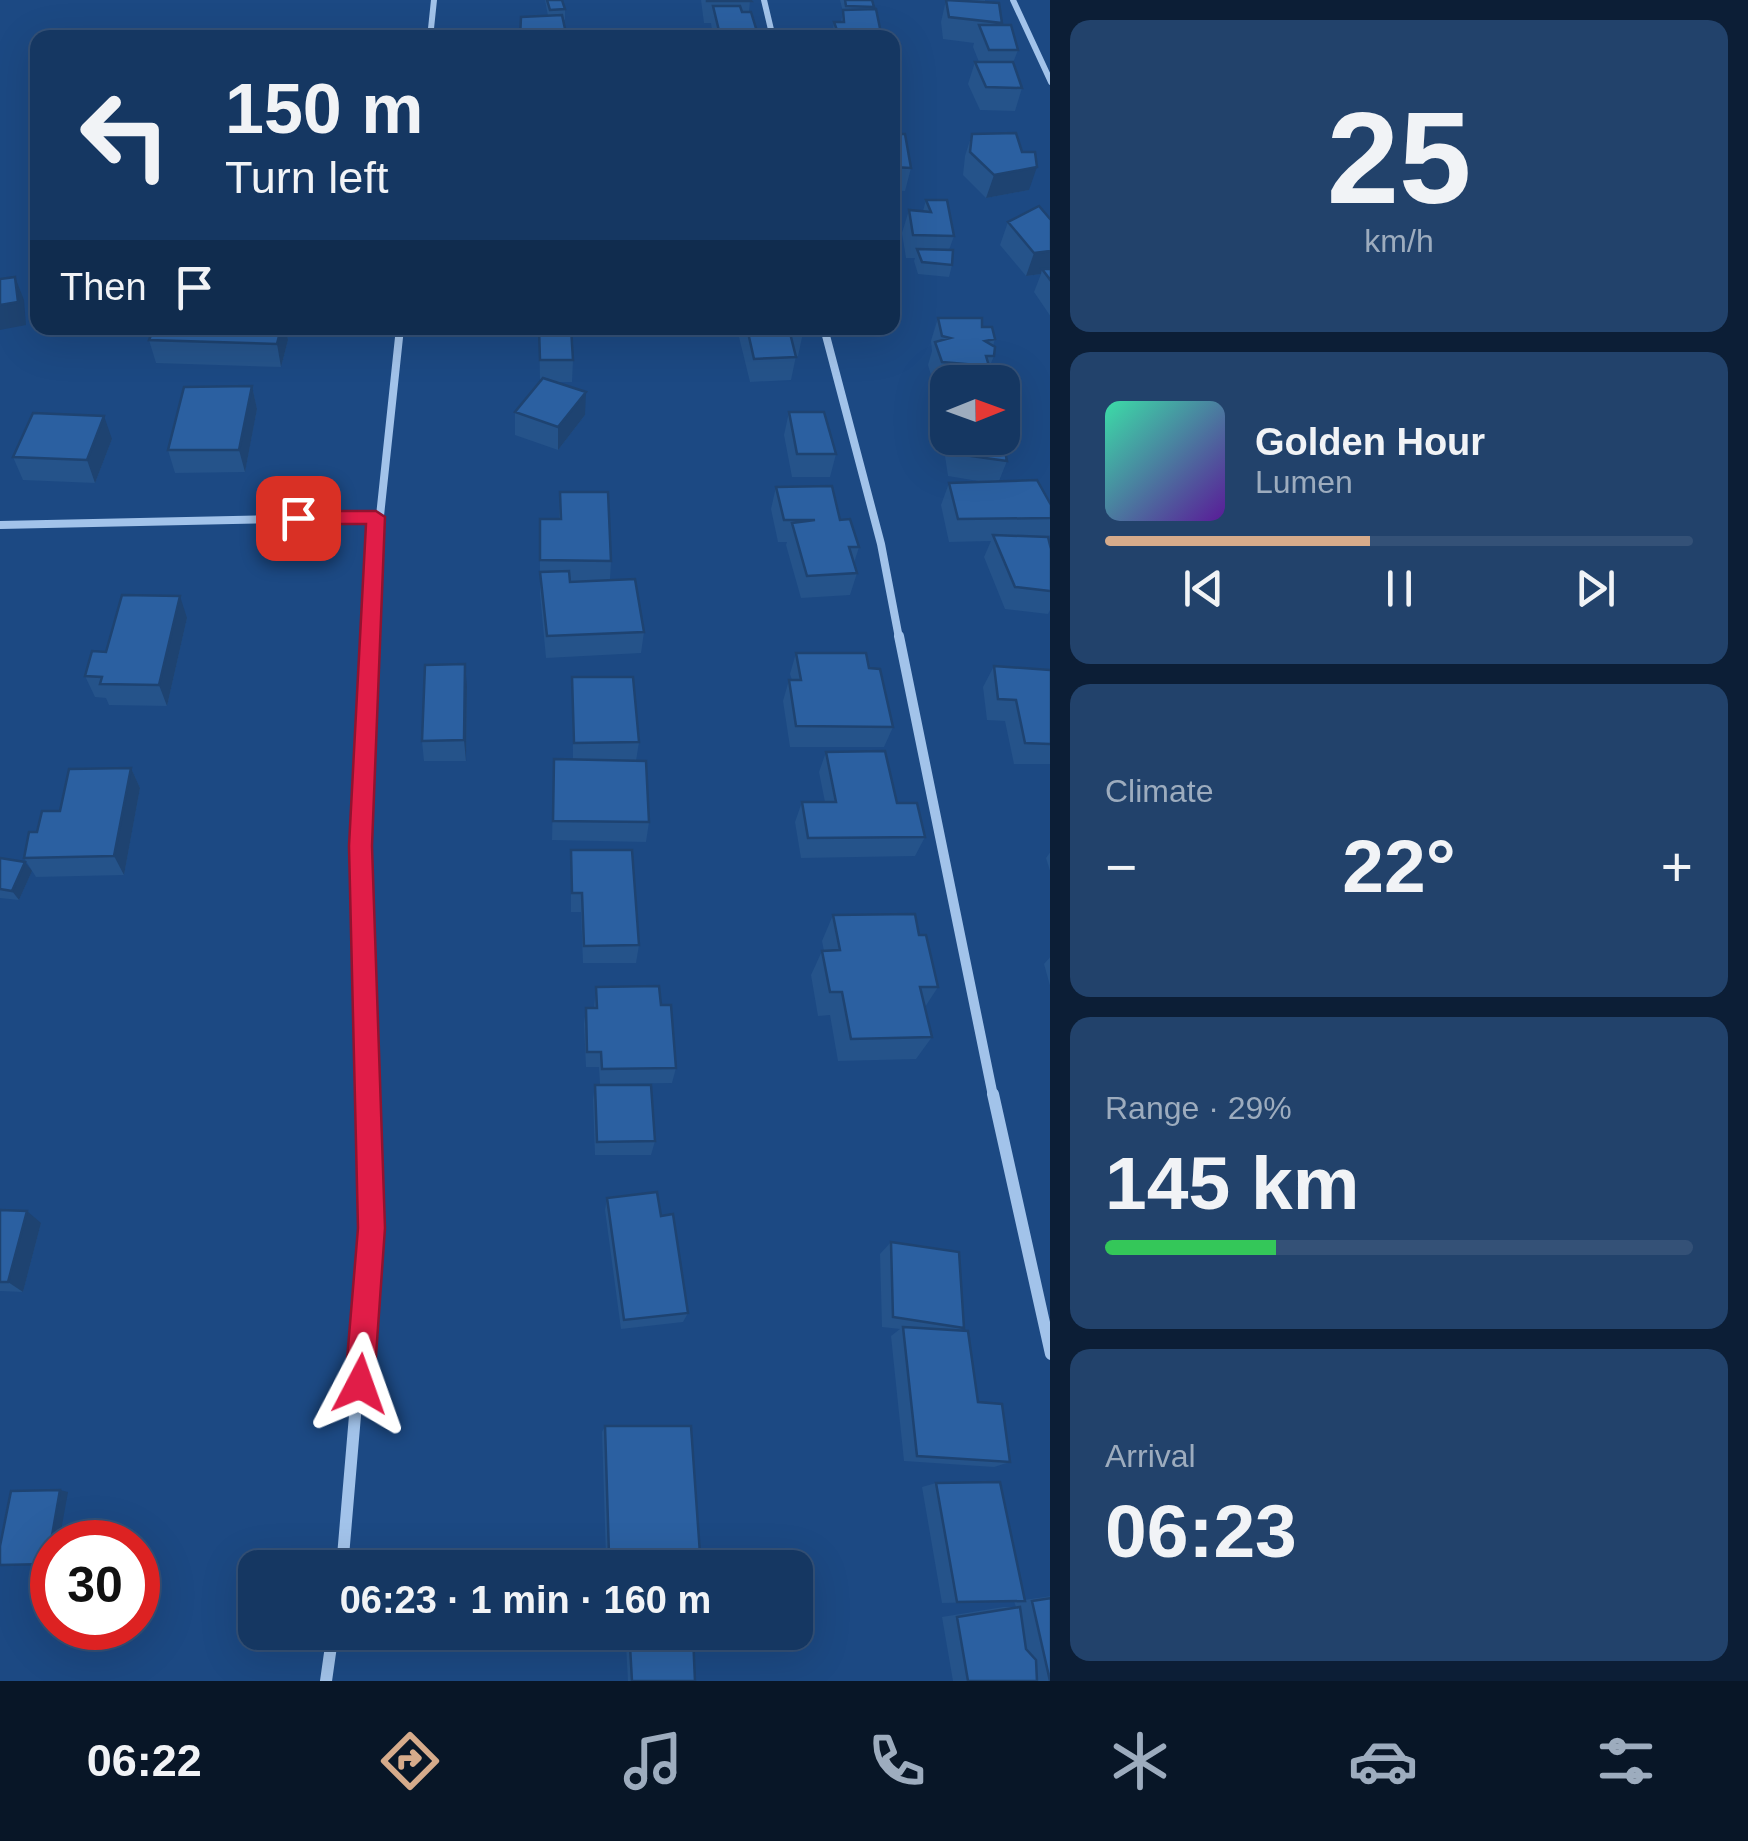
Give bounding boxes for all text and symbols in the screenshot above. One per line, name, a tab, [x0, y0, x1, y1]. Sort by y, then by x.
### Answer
icon: left	[60, 70, 190, 200]
text: 150 m	[225, 70, 423, 148]
text: 25	[1327, 85, 1471, 231]
text: Turn left	[225, 152, 388, 203]
text: km/h	[1364, 223, 1434, 259]
icon: arrive	[167, 260, 222, 315]
text: Then	[60, 266, 147, 308]
north arrow	[930, 365, 1020, 455]
map controls	[930, 365, 1020, 455]
text: Golden Hour	[1255, 421, 1485, 463]
text: Lumen	[1255, 464, 1353, 500]
pin	[256, 476, 341, 561]
icon: arrive	[271, 491, 326, 546]
icon: previous	[1176, 561, 1231, 616]
icon: pause	[1372, 561, 1427, 616]
icon: next	[1568, 561, 1623, 616]
text: Climate	[1105, 773, 1213, 809]
text: 22°	[1342, 824, 1456, 908]
text: −	[1105, 836, 1137, 898]
text: +	[1661, 836, 1693, 898]
text: Range · 29%	[1105, 1090, 1292, 1126]
text: 145 km	[1105, 1141, 1359, 1225]
position arrow	[308, 1332, 412, 1436]
text: Arrival	[1105, 1438, 1196, 1474]
text: 06:23	[1105, 1489, 1297, 1573]
speed limit sign: 30	[30, 1520, 160, 1650]
text: 06:23 · 1 min · 160 m	[340, 1579, 711, 1621]
icon: directions	[375, 1726, 445, 1796]
icon: music	[618, 1726, 688, 1796]
icon: phone	[862, 1726, 932, 1796]
icon: climate	[1105, 1726, 1175, 1796]
icon: car	[1348, 1726, 1418, 1796]
icon: filters	[1591, 1726, 1661, 1796]
text: 06:22	[87, 1735, 202, 1786]

